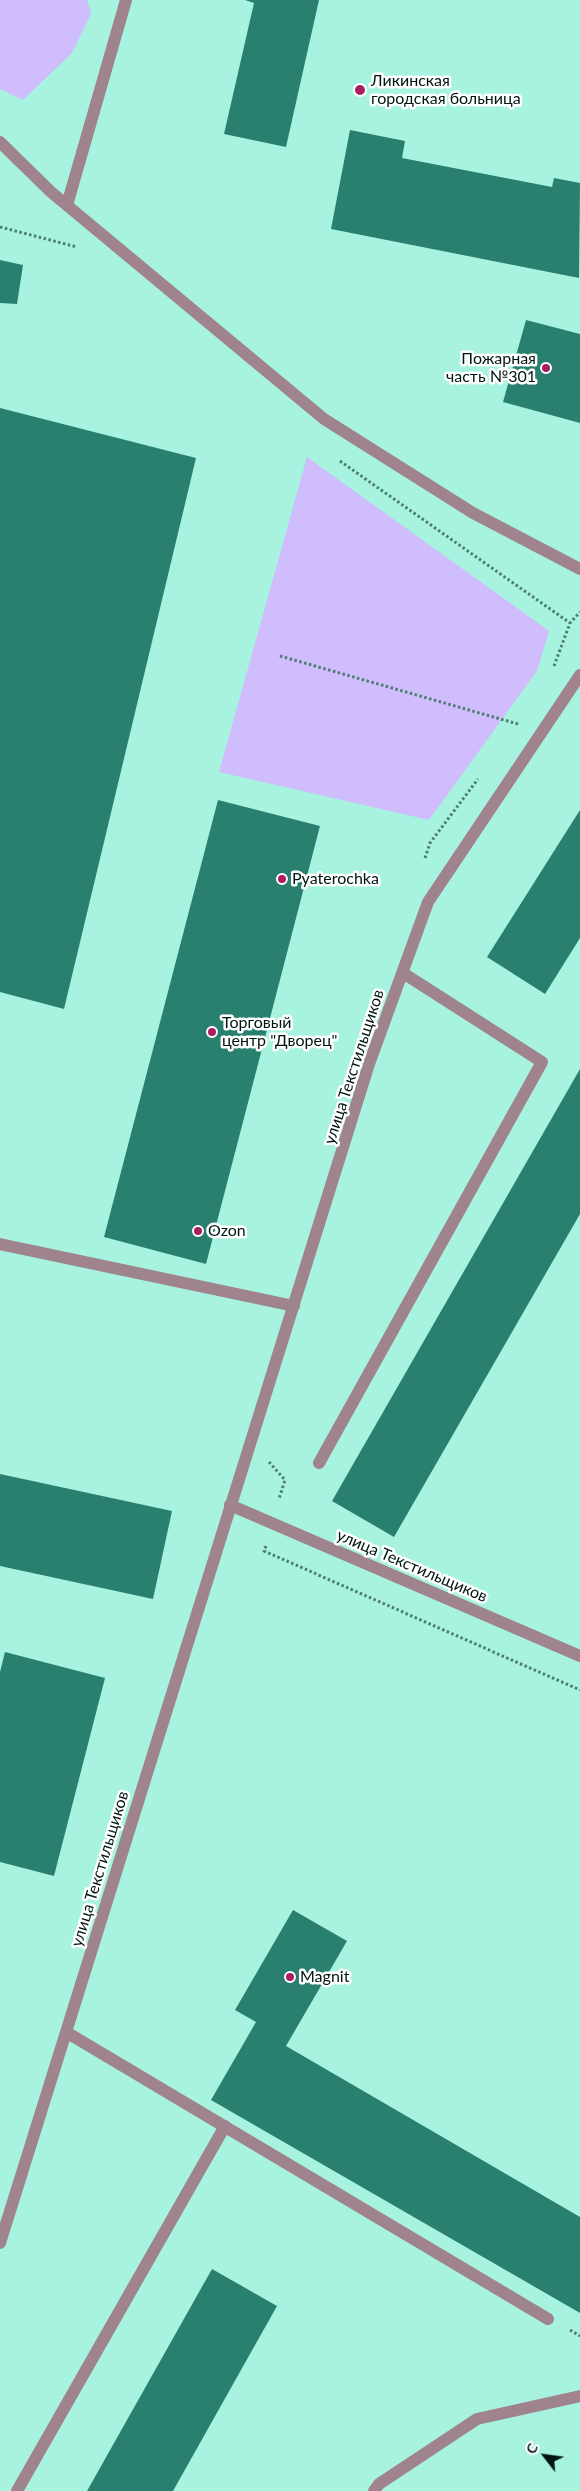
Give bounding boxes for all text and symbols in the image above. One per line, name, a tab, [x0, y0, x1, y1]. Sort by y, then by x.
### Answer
place label: Ликинская городская больница	[371, 71, 521, 109]
marker: Ликинская городская больница	[353, 83, 367, 97]
place label: Пожарная часть №301	[446, 349, 536, 387]
marker: Пожарная часть №301	[540, 362, 552, 374]
place label: Pyaterochka	[292, 869, 379, 889]
marker: Pyaterochka	[276, 873, 288, 885]
street label: улица Текстильщиков	[320, 987, 388, 1147]
place label: Торговый центр "Дворец"	[222, 1013, 337, 1051]
marker: Торговый центр "Дворец"	[206, 1026, 218, 1038]
place label: Ozon	[208, 1221, 246, 1241]
marker: Ozon	[192, 1225, 204, 1237]
street label: улица Текстильщиков	[334, 1526, 490, 1606]
street label: улица Текстильщиков	[67, 1789, 133, 1949]
place label: Magnit	[300, 1967, 349, 1987]
marker: Magnit	[284, 1971, 296, 1983]
north arrow	[520, 2431, 570, 2481]
text: С	[522, 2440, 541, 2457]

